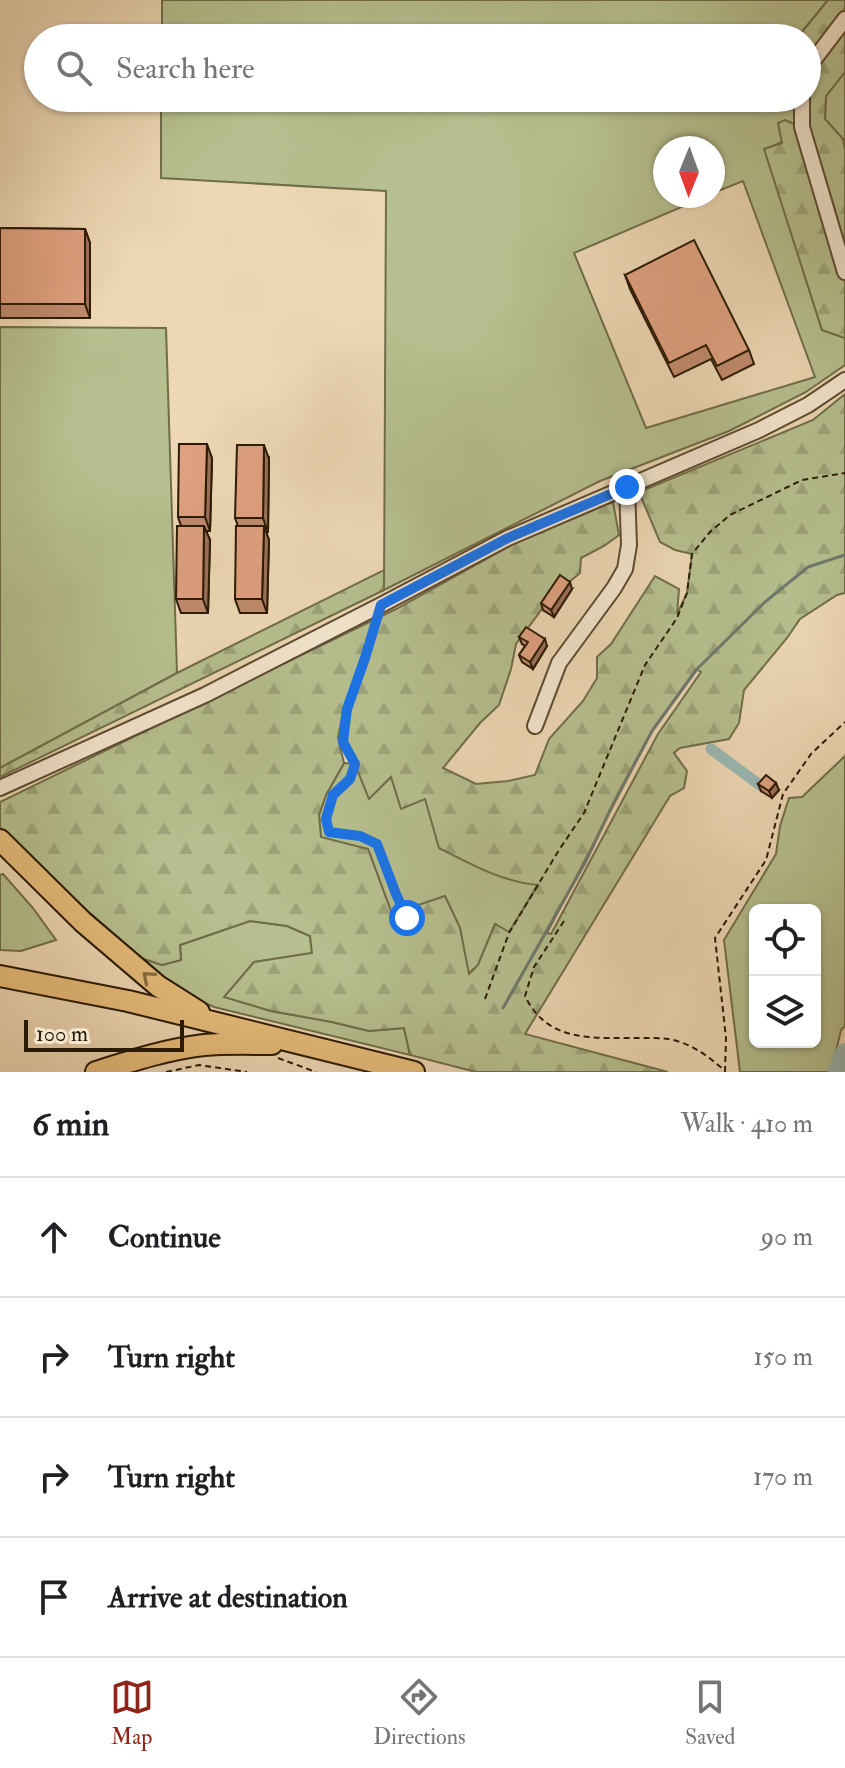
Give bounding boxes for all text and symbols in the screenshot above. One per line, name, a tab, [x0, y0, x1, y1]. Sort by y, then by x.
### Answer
search box	[24, 24, 821, 112]
icon: search	[52, 46, 96, 90]
text: Search here	[116, 50, 255, 87]
north arrow	[653, 136, 725, 208]
route end	[609, 469, 645, 505]
route start	[389, 900, 425, 936]
map controls	[749, 904, 821, 1048]
button: locate	[749, 904, 821, 976]
one-way arrow	[142, 972, 157, 987]
button: layers	[749, 976, 821, 1048]
scale bar	[24, 1016, 184, 1052]
text: 100 m	[36, 1020, 88, 1048]
text: 6 min	[32, 1103, 109, 1146]
text: Walk · 410 m	[681, 1108, 813, 1140]
icon: ahead	[32, 1215, 76, 1259]
text: Continue	[108, 1219, 221, 1256]
text: 90 m	[761, 1221, 813, 1253]
icon: right	[32, 1335, 76, 1379]
text: Turn right	[108, 1339, 235, 1376]
text: 150 m	[754, 1341, 813, 1373]
icon: right	[32, 1455, 76, 1499]
text: Turn right	[108, 1459, 235, 1496]
text: 170 m	[753, 1461, 813, 1493]
icon: arrive	[32, 1575, 76, 1619]
text: Arrive at destination	[108, 1579, 348, 1616]
tab: Map	[110, 1675, 154, 1751]
tab: Directions	[373, 1675, 466, 1751]
tab: Saved	[685, 1675, 735, 1751]

